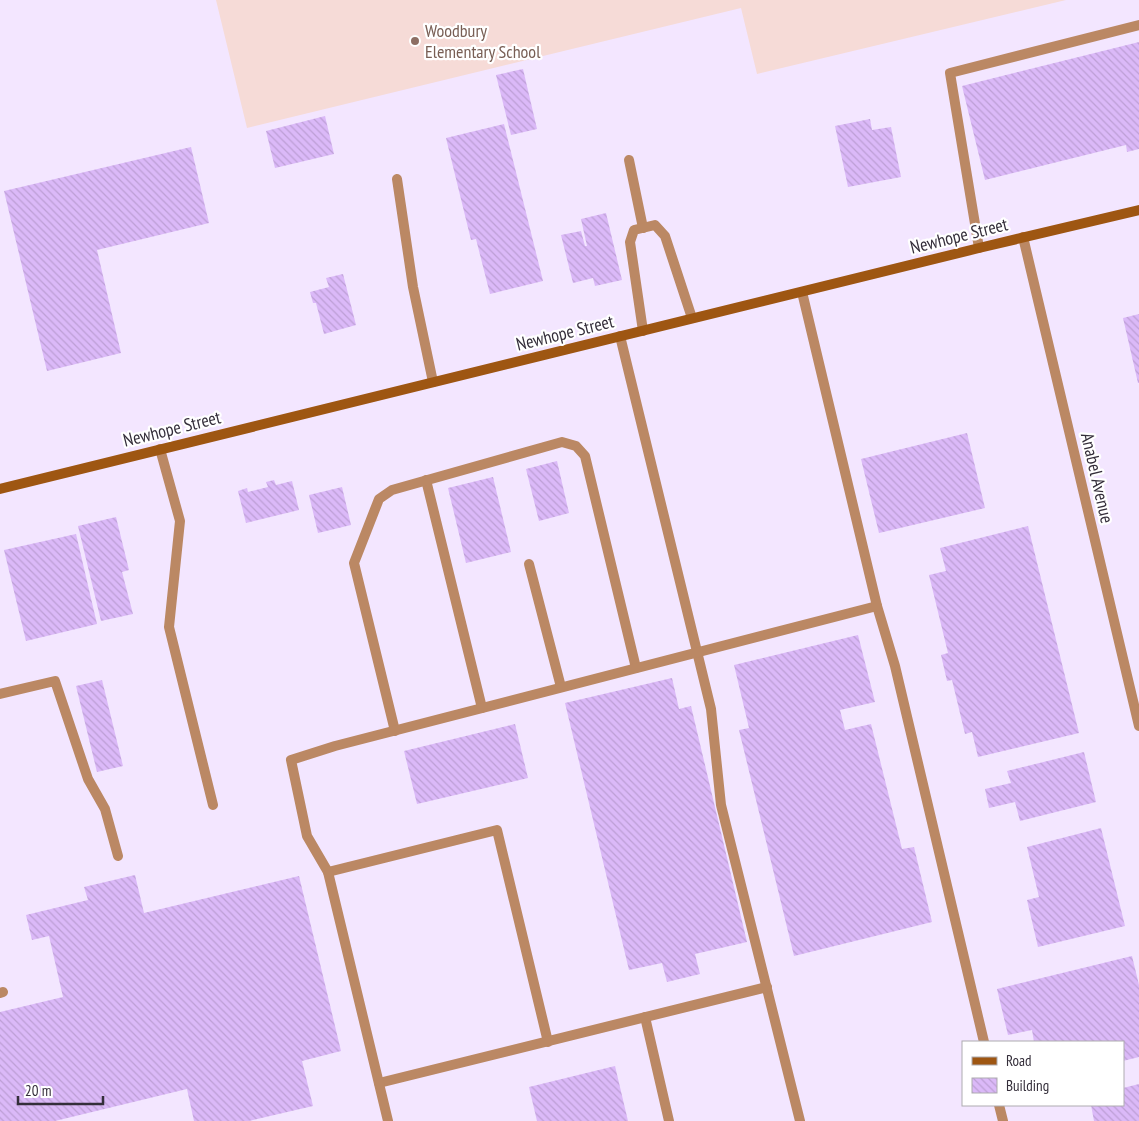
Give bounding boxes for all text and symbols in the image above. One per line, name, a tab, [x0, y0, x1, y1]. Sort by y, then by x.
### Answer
place label: Woodbury Elementary School	[425, 19, 541, 63]
marker: Woodbury Elementary School	[409, 35, 421, 47]
street label: Newhope Street	[908, 212, 1010, 259]
street label: Newhope Street	[514, 309, 616, 356]
street label: Newhope Street	[121, 405, 223, 452]
street label: Anabel Avenue	[1076, 431, 1119, 525]
legend	[962, 1041, 1124, 1106]
text: Road	[1006, 1051, 1032, 1070]
scale bar	[18, 1074, 102, 1106]
text: Building	[1006, 1076, 1049, 1095]
text: 20 m	[25, 1081, 51, 1100]

